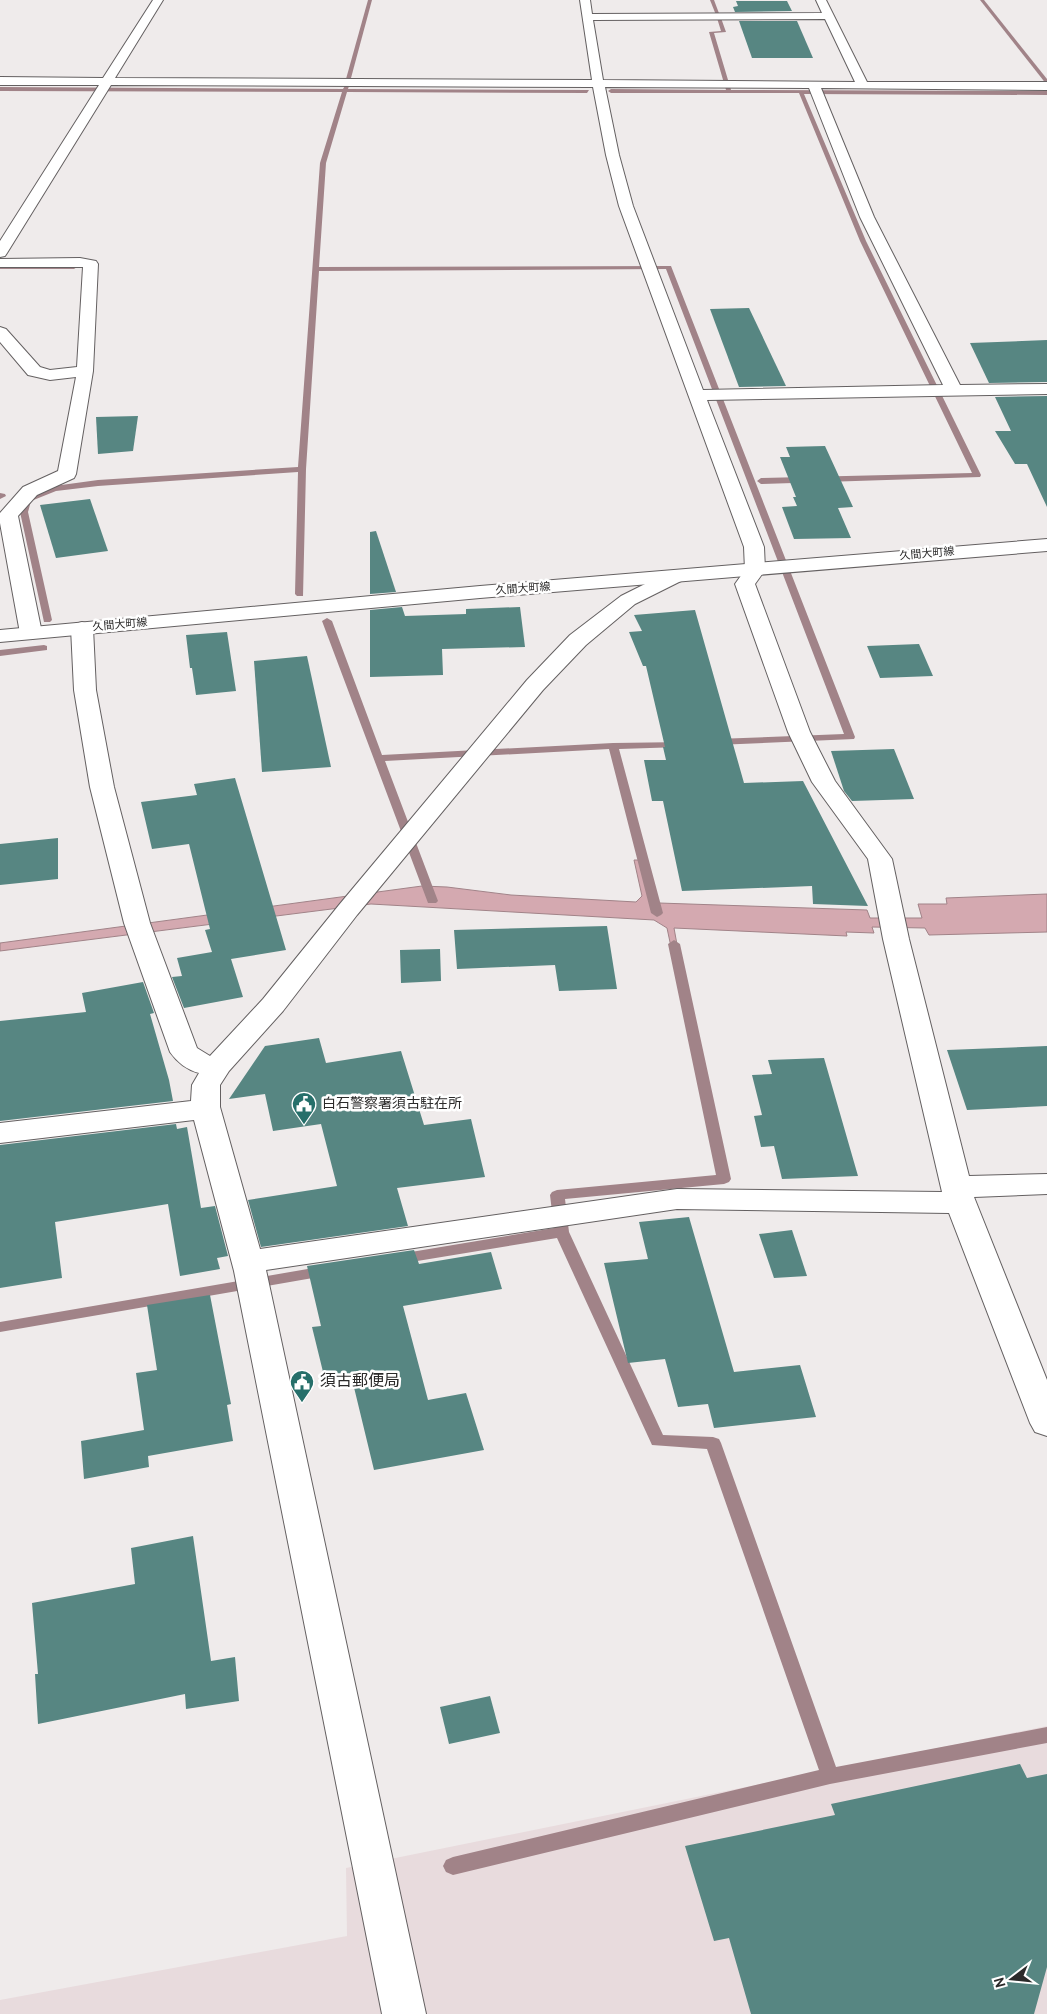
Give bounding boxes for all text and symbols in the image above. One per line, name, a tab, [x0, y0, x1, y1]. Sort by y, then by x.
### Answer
street label: 久間大町線	[899, 545, 955, 563]
street label: 久間大町線	[495, 580, 551, 598]
street label: 久間大町線	[92, 616, 148, 634]
public building icon: 白石警察署須古駐在所	[291, 1091, 317, 1125]
place label: 白石警察署須古駐在所	[322, 1096, 462, 1113]
public building icon: 須古郵便局	[289, 1369, 315, 1403]
place label: 須古郵便局	[320, 1372, 400, 1392]
north arrow	[987, 1954, 1037, 2004]
text: N	[991, 1975, 1011, 1989]

